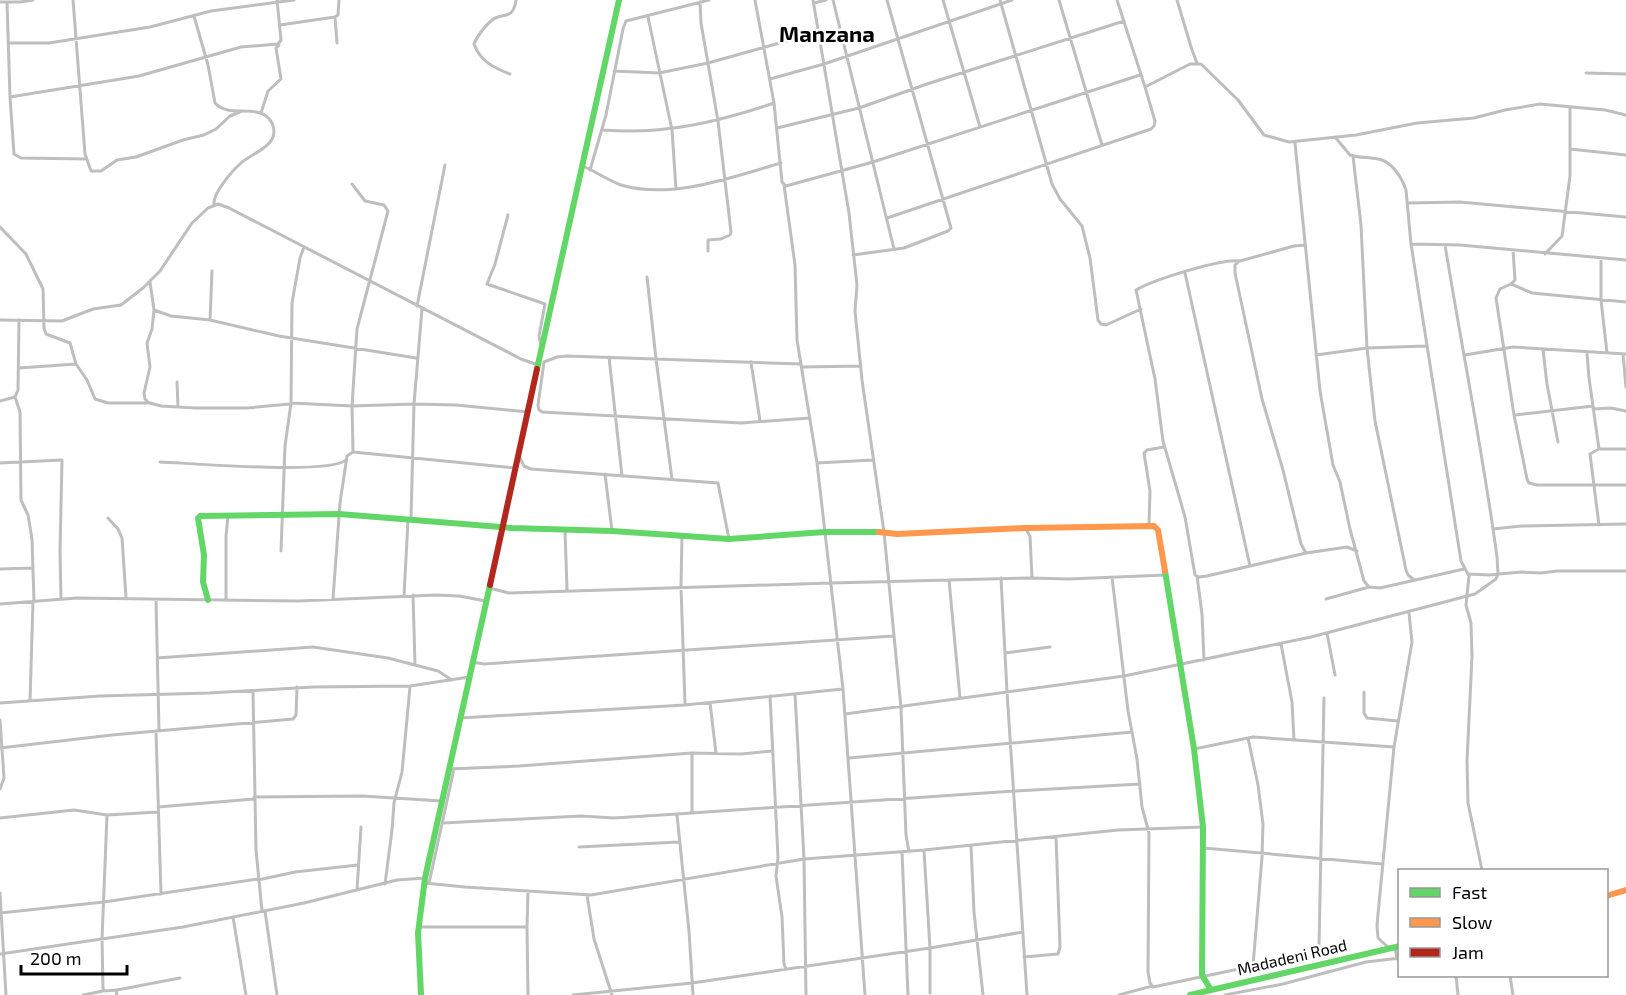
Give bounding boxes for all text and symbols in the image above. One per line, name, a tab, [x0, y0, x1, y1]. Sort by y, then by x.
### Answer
district label: Manzana	[779, 20, 875, 46]
legend	[1398, 869, 1608, 977]
text: Fast	[1452, 881, 1487, 903]
text: Slow	[1452, 911, 1493, 933]
street label: Madadeni Road	[1235, 935, 1349, 978]
scale bar	[21, 938, 128, 976]
text: Jam	[1452, 941, 1484, 963]
text: 200 m	[30, 947, 82, 969]

